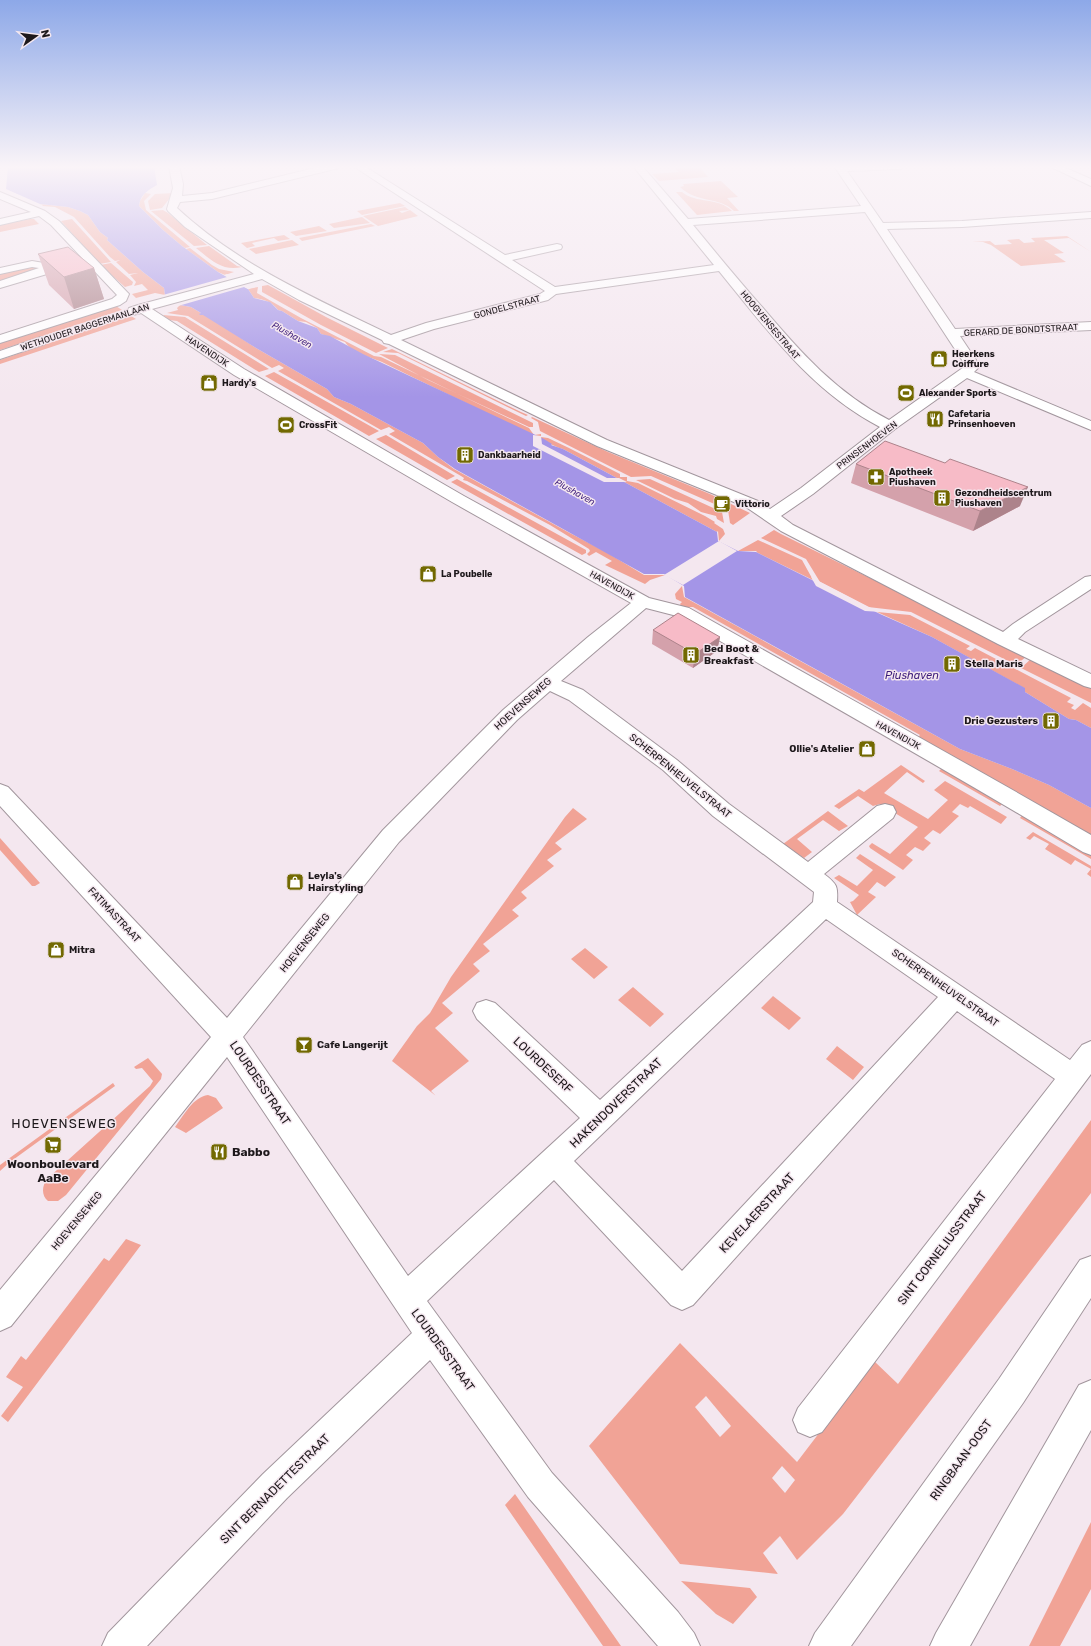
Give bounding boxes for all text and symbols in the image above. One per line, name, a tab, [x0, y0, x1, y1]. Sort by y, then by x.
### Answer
north arrow	[16, 16, 56, 56]
text: N	[38, 28, 53, 39]
street label: HOOGVENSESTRAAT	[738, 289, 802, 361]
street label: GONDELSTRAAT	[473, 293, 541, 321]
street label: WETHOUDER BAGGERMANLAAN	[19, 301, 151, 353]
water label: Piushaven	[270, 320, 314, 350]
street label: GERARD DE BONDTSTRAAT	[964, 322, 1078, 338]
street label: HAVENDIJK	[184, 333, 231, 369]
shop icon: Heerkens Coiffure	[929, 349, 949, 369]
place label: Heerkens Coiffure	[952, 349, 995, 369]
shop icon: Hardy's	[199, 373, 219, 393]
place label: Hardy's	[222, 378, 256, 388]
sports icon: Alexander Sports	[896, 383, 916, 403]
place label: Alexander Sports	[919, 388, 997, 398]
restaurant icon: Cafetaria Prinsenhoeven	[925, 409, 945, 429]
place label: Cafetaria Prinsenhoeven	[948, 409, 1016, 429]
sports icon: CrossFit	[276, 415, 296, 435]
street label: PRINSENHOEVEN	[835, 419, 899, 471]
place label: CrossFit	[299, 420, 337, 430]
building icon: Dankbaarheid	[455, 445, 475, 465]
place label: Dankbaarheid	[478, 450, 541, 460]
pharmacy icon: Apotheek Piushaven	[866, 467, 886, 487]
place label: Apotheek Piushaven	[889, 467, 936, 487]
water label: Piushaven	[553, 477, 597, 507]
building icon: Gezondheidscentrum Piushaven	[932, 488, 952, 508]
place label: Gezondheidscentrum Piushaven	[955, 488, 1052, 508]
cafe icon: Vittorio	[712, 494, 732, 514]
place label: Vittorio	[735, 499, 770, 509]
shop icon: La Poubelle	[418, 564, 438, 584]
place label: La Poubelle	[441, 569, 493, 579]
street label: HAVENDIJK	[588, 569, 637, 602]
place label: Bed Boot & Breakfast	[704, 643, 759, 667]
building icon: Bed Boot & Breakfast	[681, 645, 701, 665]
building icon: Stella Maris	[942, 654, 962, 674]
place label: Stella Maris	[965, 658, 1024, 670]
water label: Piushaven	[885, 669, 939, 682]
street label: HOEVENSEWEG	[492, 675, 554, 733]
building icon: Drie Gezusters	[1041, 711, 1061, 731]
place label: Drie Gezusters	[964, 715, 1038, 727]
street label: HAVENDIJK	[874, 719, 923, 752]
street label: SCHERPENHEUVELSTRAAT	[627, 731, 733, 821]
shop icon: Ollie's Atelier	[857, 739, 877, 759]
place label: Ollie's Atelier	[789, 743, 854, 755]
place label: Leyla's Hairstyling	[308, 870, 363, 894]
shop icon: Leyla's Hairstyling	[285, 872, 305, 892]
street label: FATIMASTRAAT	[85, 885, 143, 945]
street label: HOEVENSEWEG	[278, 911, 333, 975]
shop icon: Mitra	[46, 940, 66, 960]
place label: Mitra	[69, 944, 95, 956]
street label: SCHERPENHEUVELSTRAAT	[889, 947, 1001, 1030]
street label: LOURDESERF	[510, 1034, 576, 1096]
bar icon: Cafe Langerijt	[294, 1035, 314, 1055]
street label: LOURDESSTRAAT	[227, 1038, 293, 1128]
place label: Cafe Langerijt	[317, 1039, 388, 1051]
street label: HAKENDOVERSTRAAT	[567, 1055, 665, 1151]
district label: HOEVENSEWEG	[11, 1116, 117, 1131]
supermarket icon: Woonboulevard AaBe	[43, 1135, 63, 1155]
restaurant icon: Babbo	[209, 1142, 229, 1162]
place label: Babbo	[232, 1145, 270, 1159]
place label: Woonboulevard AaBe	[7, 1157, 99, 1185]
street label: KEVELAERSTRAAT	[716, 1170, 798, 1256]
street label: SINT CORNELIUSSTRAAT	[895, 1188, 989, 1308]
street label: HOEVENSEWEG	[49, 1189, 105, 1253]
street label: LOURDESSTRAAT	[408, 1306, 478, 1394]
street label: RINGBAAN-OOST	[927, 1417, 995, 1503]
street label: SINT BERNADETTESTRAAT	[217, 1431, 333, 1547]

